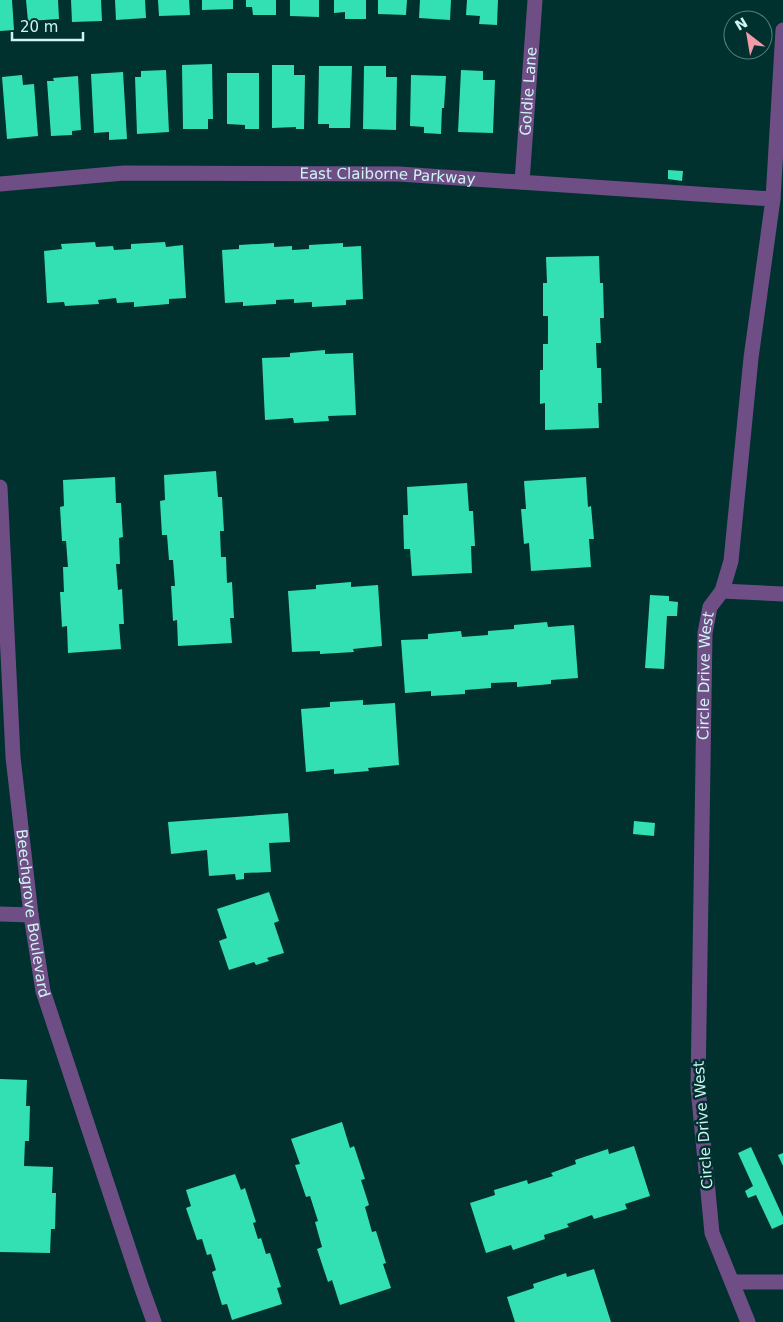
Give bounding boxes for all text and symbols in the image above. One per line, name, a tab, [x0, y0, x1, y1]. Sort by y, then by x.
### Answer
scale bar	[12, 10, 84, 42]
north arrow	[723, 10, 773, 60]
text: N	[732, 14, 750, 34]
text: 20 m	[20, 18, 58, 36]
street label: Goldie Lane	[516, 46, 541, 136]
street label: East Claiborne Parkway	[299, 165, 476, 188]
street label: Circle Drive West	[694, 610, 718, 740]
street label: Beechgrove Boulevard	[12, 828, 54, 1000]
street label: Circle Drive West	[690, 1060, 716, 1190]

